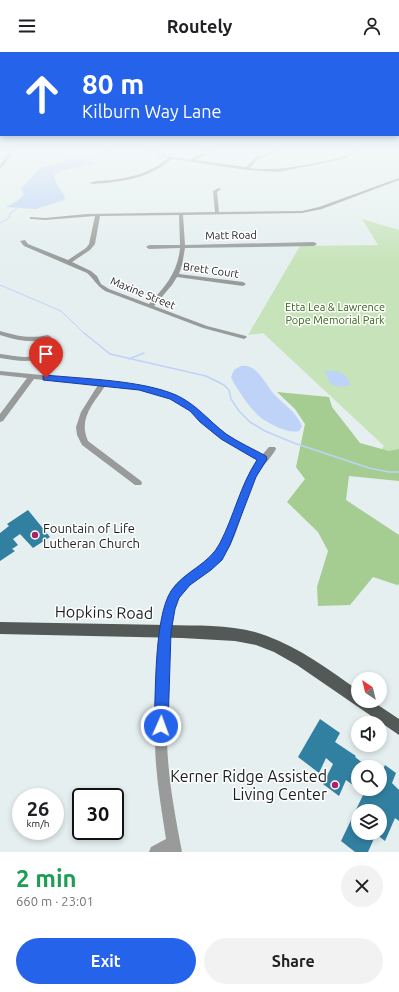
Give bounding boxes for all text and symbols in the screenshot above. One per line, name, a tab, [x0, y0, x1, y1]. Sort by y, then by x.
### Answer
icon: menu	[16, 15, 38, 37]
icon: person	[361, 15, 383, 37]
text: Routely	[167, 16, 232, 36]
icon: ahead	[16, 68, 68, 120]
text: 80 m	[82, 68, 144, 99]
text: Kilburn Way Lane	[82, 101, 221, 121]
street label: Matt Road	[205, 229, 257, 241]
street label: Brett Court	[182, 260, 240, 280]
street label: Maxine Street	[109, 275, 178, 312]
park label: Etta Lea & Lawrence Pope Memorial Park	[285, 301, 385, 326]
pin	[29, 337, 63, 378]
icon: arrive	[35, 343, 57, 365]
place label: Fountain of Life Lutheran Church	[43, 521, 140, 550]
marker: Fountain of Life Lutheran Church	[30, 530, 40, 540]
street label: Hopkins Road	[55, 602, 153, 622]
north arrow	[351, 672, 387, 708]
map controls	[351, 672, 387, 840]
position arrow	[140, 705, 182, 747]
button: sound	[351, 716, 387, 752]
button: search	[351, 760, 387, 796]
place label: Kerner Ridge Assisted Living Center	[170, 767, 327, 803]
marker: Kerner Ridge Assisted Living Center	[330, 780, 340, 790]
speed limit sign: 30	[72, 788, 124, 840]
text: 26	[27, 797, 49, 820]
button: layers	[351, 804, 387, 840]
text: km/h	[26, 818, 50, 829]
text: 2 min	[16, 865, 77, 892]
button: close	[341, 865, 383, 907]
text: 660 m · 23:01	[16, 894, 94, 908]
button: Exit	[16, 938, 196, 984]
button: Share	[204, 938, 383, 984]

